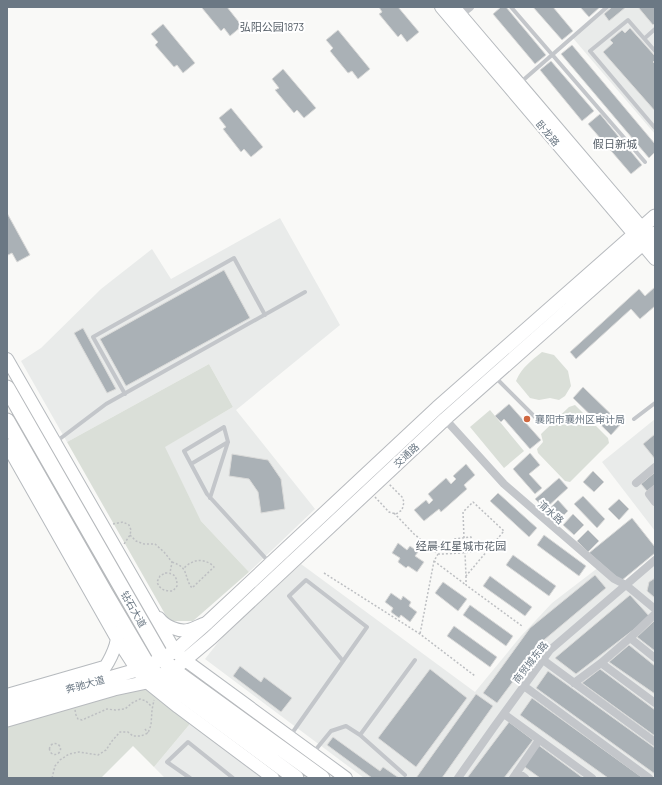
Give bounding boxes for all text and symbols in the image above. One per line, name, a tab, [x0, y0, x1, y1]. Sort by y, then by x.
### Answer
district label: 弘阳公园1873	[240, 20, 304, 33]
street label: 卧龙路	[534, 118, 562, 148]
district label: 假日新城	[593, 137, 637, 150]
place label: 襄阳市襄州区审计局	[535, 413, 625, 425]
marker: 襄阳市襄州区审计局	[522, 414, 532, 424]
street label: 交通路	[391, 440, 421, 470]
street label: 淯水路	[536, 498, 566, 526]
district label: 经晨·红星城市花园	[416, 539, 506, 552]
street label: 钻石大道	[119, 589, 149, 629]
street label: 商贸城东路	[510, 639, 550, 685]
street label: 奔驰大道	[64, 673, 106, 695]

